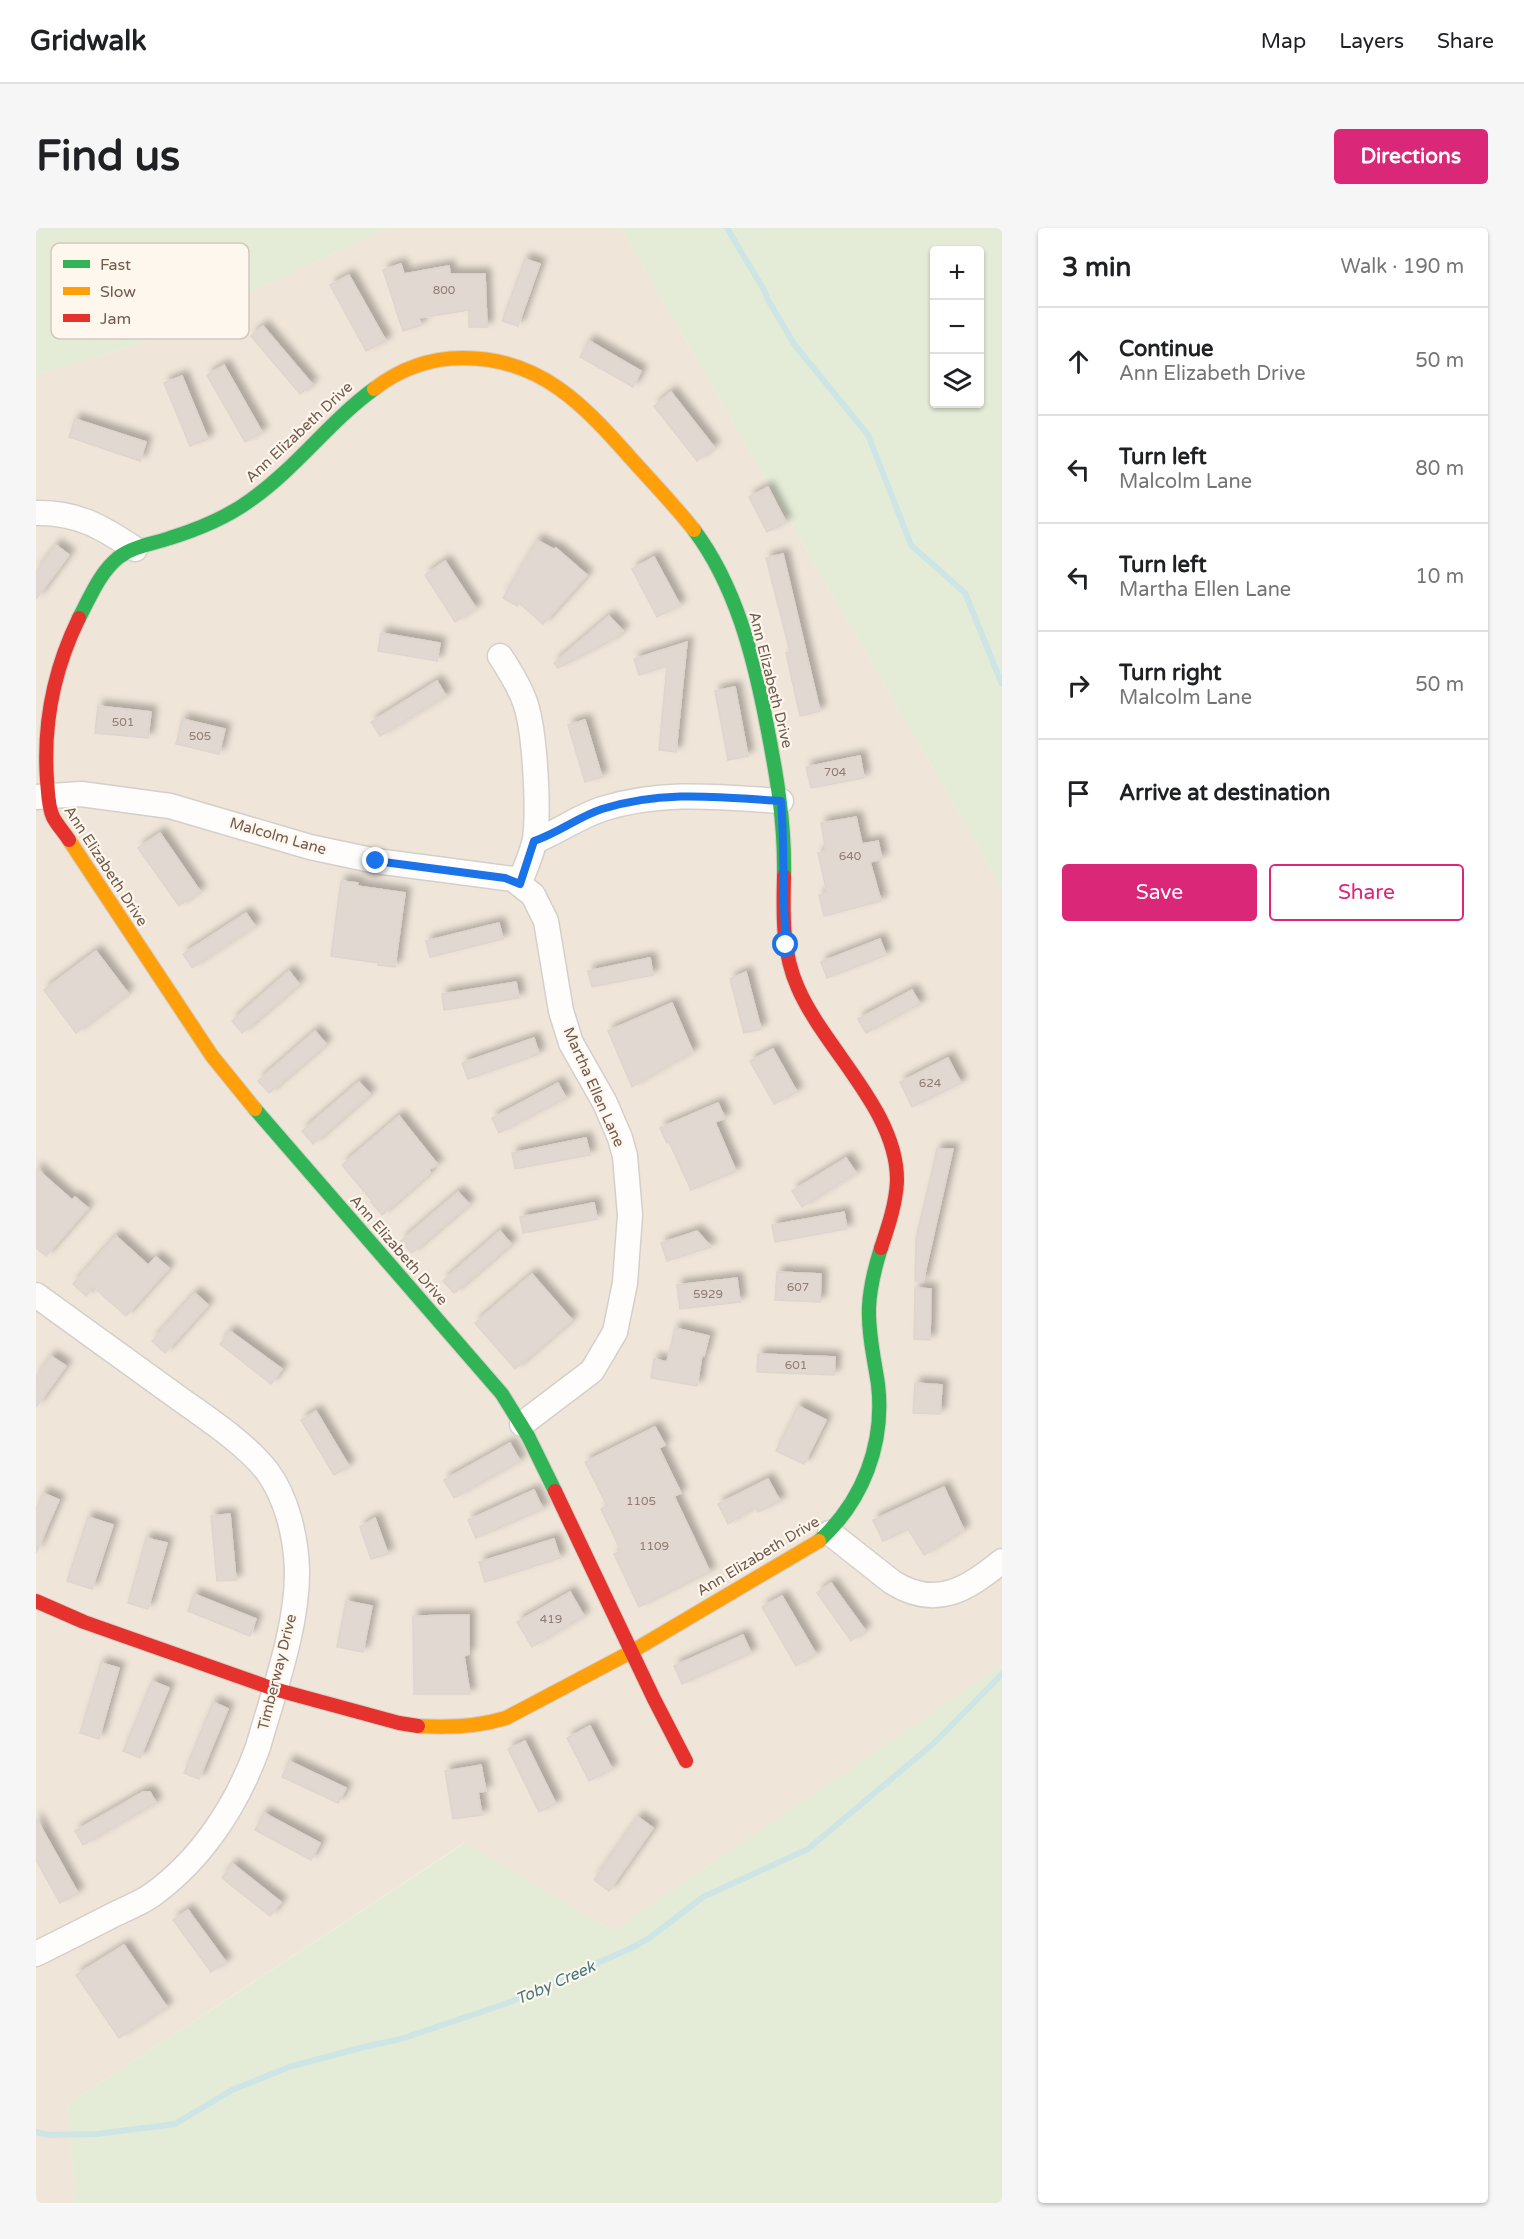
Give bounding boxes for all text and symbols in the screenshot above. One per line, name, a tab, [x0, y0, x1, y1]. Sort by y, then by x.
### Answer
text: Gridwalk	[30, 24, 147, 58]
text: Map	[1261, 29, 1306, 54]
text: Layers	[1339, 29, 1404, 54]
text: Share	[1437, 29, 1494, 54]
button: Directions	[1334, 129, 1488, 184]
text: Find us	[36, 131, 180, 182]
legend	[51, 243, 249, 339]
map controls	[930, 246, 984, 408]
button: +	[930, 246, 984, 300]
text: 3 min	[1062, 252, 1131, 283]
text: Fast	[100, 255, 131, 275]
text: Walk · 190 m	[1341, 255, 1464, 279]
text: Slow	[100, 282, 136, 302]
house number: 800	[433, 283, 456, 297]
button: −	[930, 300, 984, 354]
text: Jam	[100, 309, 131, 329]
text: Continue	[1119, 336, 1214, 362]
icon: ahead	[1062, 345, 1095, 378]
text: 50 m	[1415, 349, 1464, 373]
button: layers	[930, 354, 984, 408]
text: Ann Elizabeth Drive	[1119, 362, 1306, 386]
street label: Ann Elizabeth Drive	[242, 378, 356, 486]
text: Turn left	[1119, 444, 1207, 470]
icon: left	[1062, 453, 1095, 486]
text: 80 m	[1415, 457, 1464, 481]
text: Malcolm Lane	[1119, 470, 1252, 494]
text: Turn left	[1119, 552, 1207, 578]
icon: left	[1062, 561, 1095, 594]
text: 10 m	[1415, 565, 1464, 589]
text: Martha Ellen Lane	[1119, 578, 1291, 602]
street label: Ann Elizabeth Drive	[745, 610, 797, 750]
text: Turn right	[1119, 660, 1221, 686]
icon: right	[1062, 669, 1095, 702]
text: 50 m	[1415, 673, 1464, 697]
text: Malcolm Lane	[1119, 686, 1252, 710]
house number: 501	[112, 715, 134, 729]
house number: 505	[189, 729, 211, 743]
house number: 704	[824, 765, 847, 779]
icon: arrive	[1062, 777, 1095, 810]
text: Arrive at destination	[1119, 780, 1330, 806]
street label: Ann Elizabeth Drive	[60, 802, 152, 930]
street label: Malcolm Lane	[228, 814, 328, 858]
route end	[362, 847, 388, 873]
house number: 640	[839, 849, 862, 863]
button: Save	[1062, 864, 1257, 921]
button: Share	[1269, 864, 1464, 921]
route start	[772, 931, 798, 957]
street label: Martha Ellen Lane	[560, 1024, 628, 1150]
house number: 624	[919, 1076, 942, 1090]
street label: Ann Elizabeth Drive	[346, 1191, 452, 1309]
house number: 607	[787, 1280, 809, 1294]
house number: 5929	[693, 1287, 723, 1301]
house number: 601	[785, 1358, 807, 1372]
house number: 1105	[626, 1494, 656, 1508]
street label: Ann Elizabeth Drive	[693, 1512, 823, 1600]
house number: 1109	[639, 1539, 669, 1553]
street label: Timberway Drive	[254, 1612, 300, 1732]
house number: 419	[540, 1612, 562, 1626]
water label: Toby Creek	[513, 1956, 599, 2009]

